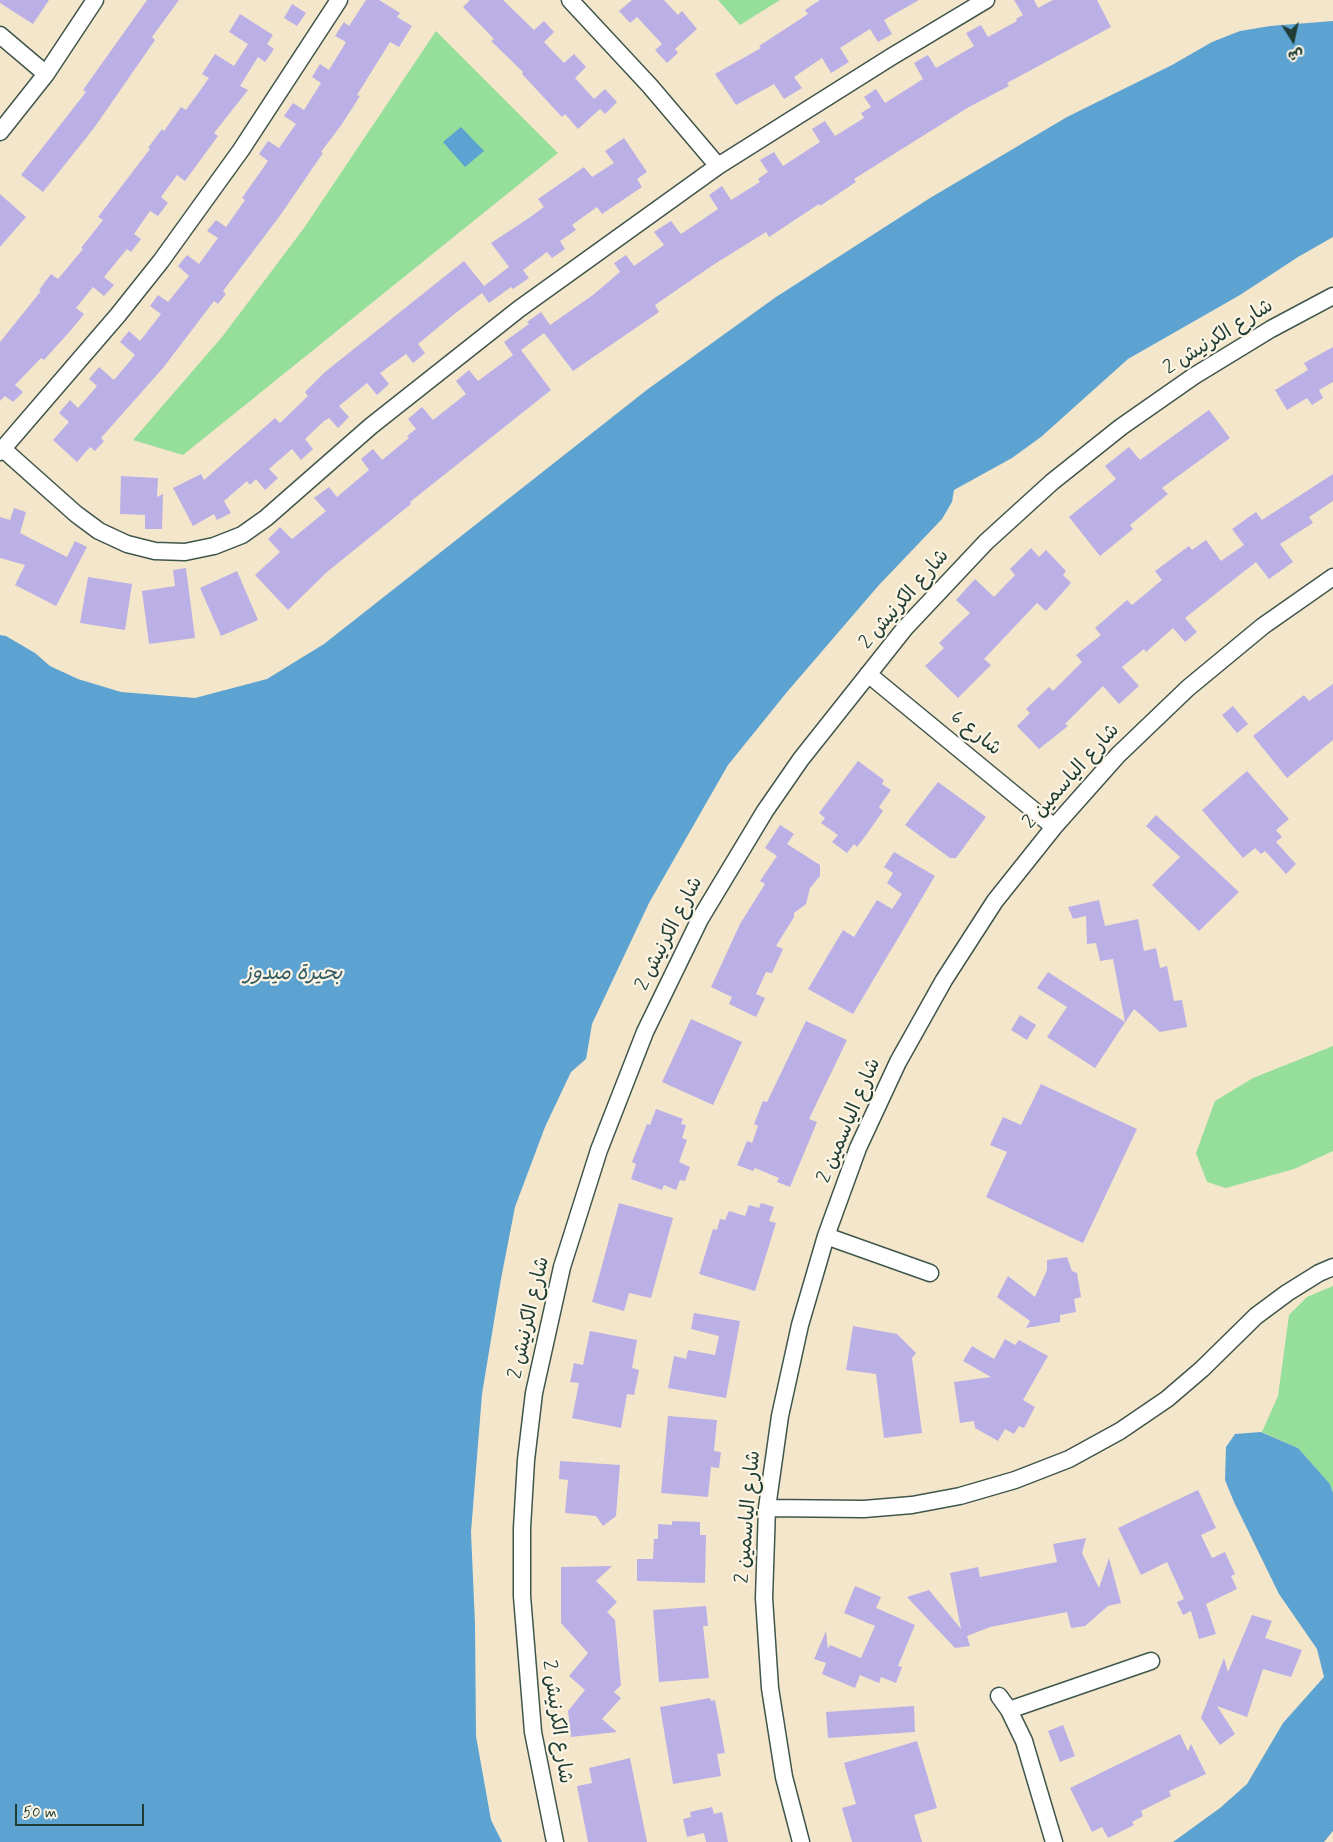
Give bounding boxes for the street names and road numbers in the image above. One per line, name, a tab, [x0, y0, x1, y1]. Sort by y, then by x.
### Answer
street label: شارع الكرنيش 2	[1160, 295, 1278, 381]
street label: شارع الكرنيش 2	[855, 545, 955, 655]
street label: شارع 6	[945, 706, 1005, 762]
street label: شارع الياسمين 2	[1019, 719, 1125, 835]
street label: شارع الكرنيش 2	[631, 873, 709, 995]
street label: شارع الياسمين 2	[813, 1055, 887, 1187]
street label: شارع الكرنيش 2	[504, 1255, 556, 1381]
street label: شارع الياسمين 2	[731, 1450, 767, 1584]
street label: شارع الكرنيش 2	[535, 1659, 577, 1785]

